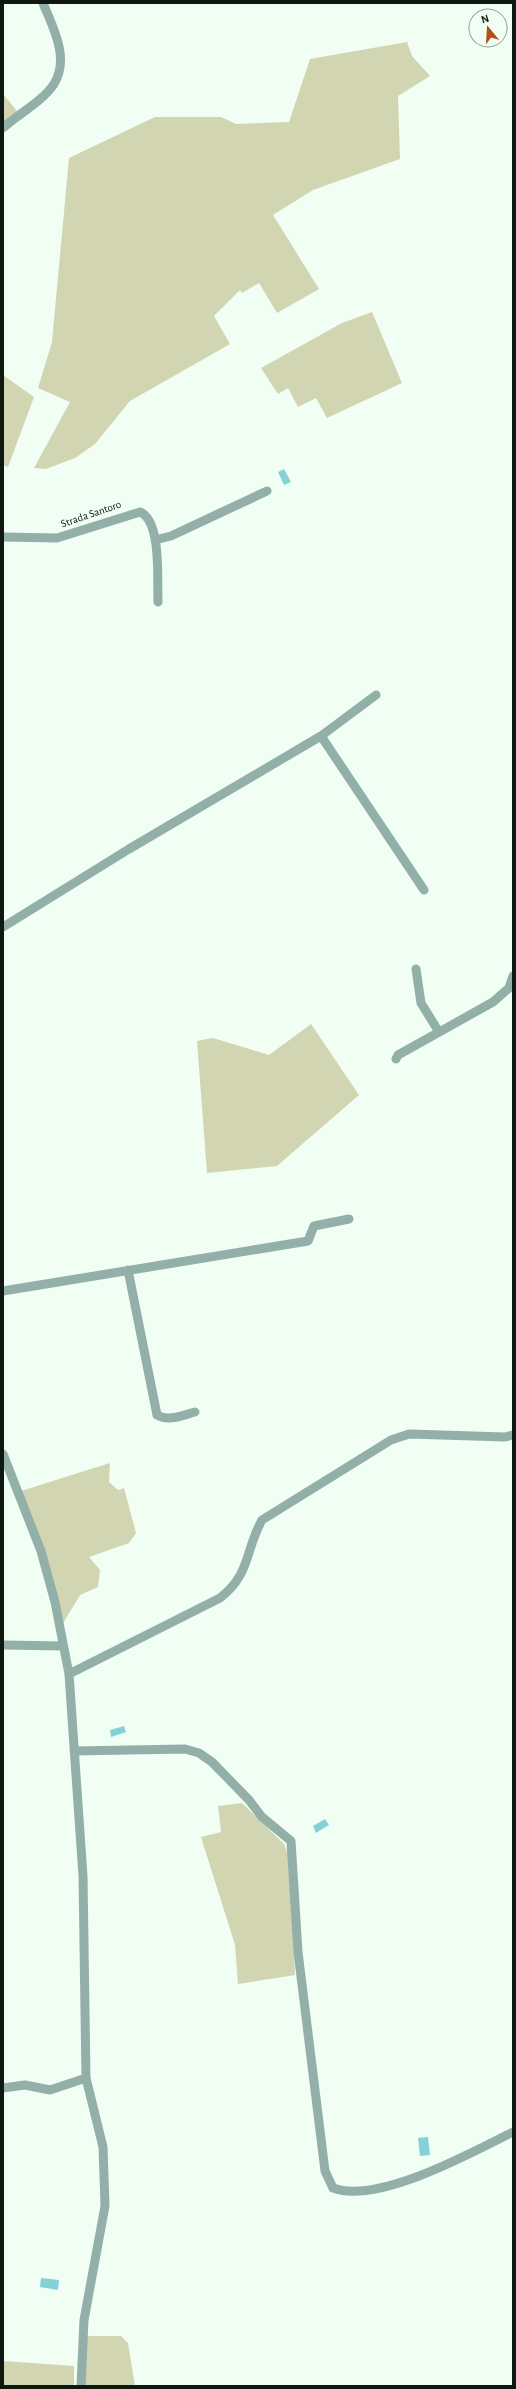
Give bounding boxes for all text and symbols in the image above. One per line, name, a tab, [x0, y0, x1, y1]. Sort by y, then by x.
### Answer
north arrow	[468, 8, 508, 48]
text: N	[480, 13, 490, 25]
street label: Strada Santoro	[59, 499, 123, 529]

